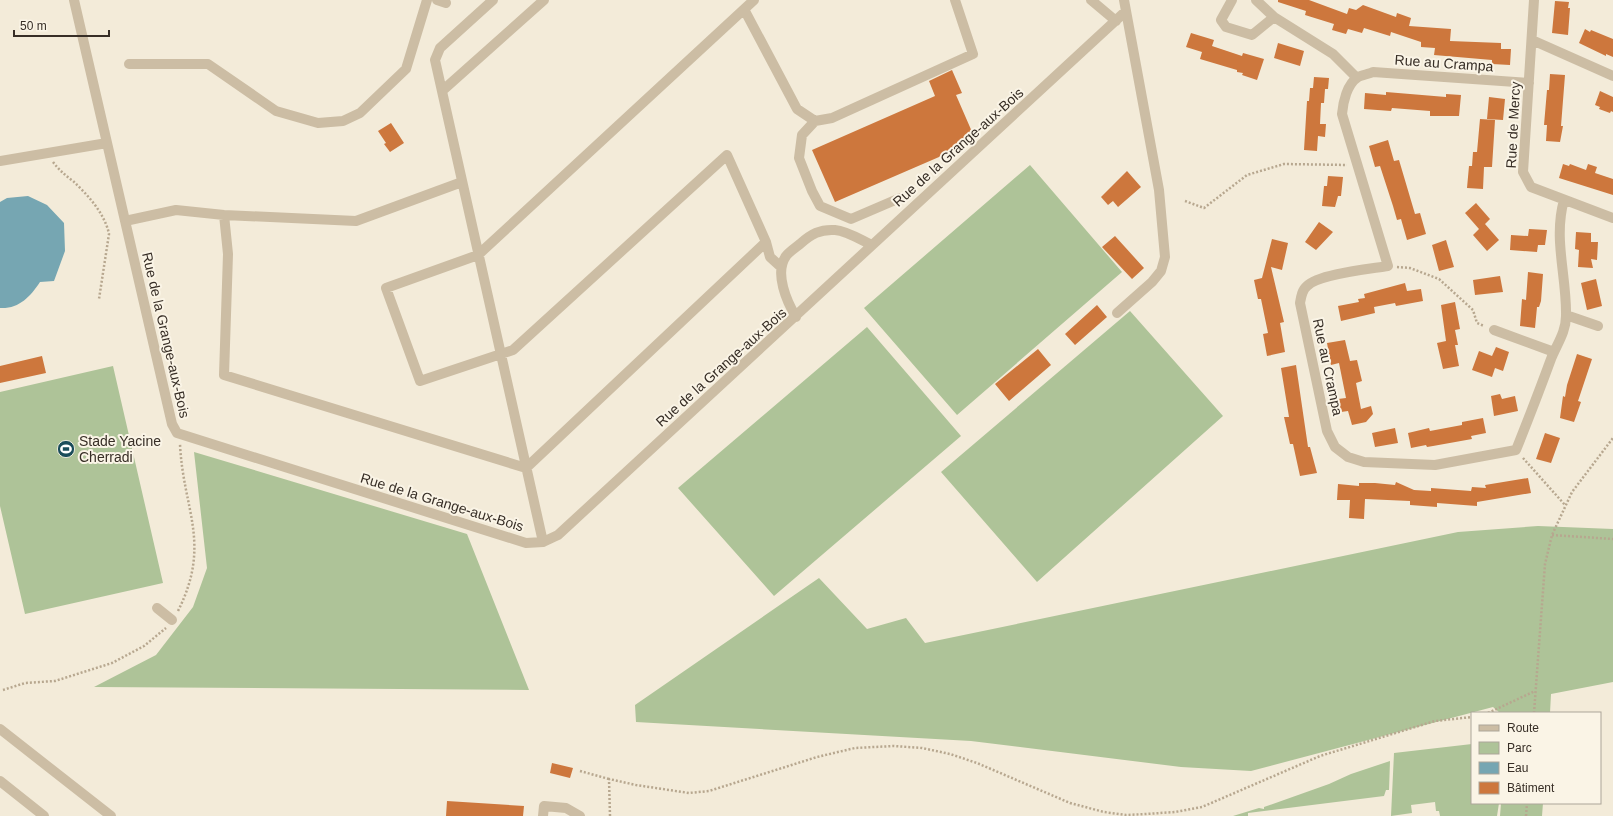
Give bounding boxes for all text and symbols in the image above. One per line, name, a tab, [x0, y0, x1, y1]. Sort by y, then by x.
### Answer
scale bar	[14, 12, 109, 38]
text: 50 m	[20, 19, 47, 33]
street label: Rue au Crampa	[1394, 52, 1494, 74]
street label: Rue de Mercy	[1503, 81, 1523, 169]
street label: Rue de la Grange-aux-Bois	[890, 84, 1026, 210]
street label: Rue de la Grange-aux-Bois	[139, 251, 193, 419]
street label: Rue de la Grange-aux-Bois	[653, 304, 789, 430]
street label: Rue au Crampa	[1310, 317, 1346, 417]
place label: Stade Yacine Cherradi	[79, 433, 161, 465]
sports icon: Stade Yacine Cherradi	[56, 439, 76, 459]
street label: Rue de la Grange-aux-Bois	[359, 470, 525, 534]
legend	[1471, 712, 1601, 804]
text: Route	[1507, 721, 1539, 735]
text: Parc	[1507, 741, 1532, 755]
text: Eau	[1507, 761, 1528, 775]
text: Bâtiment	[1507, 781, 1555, 795]

